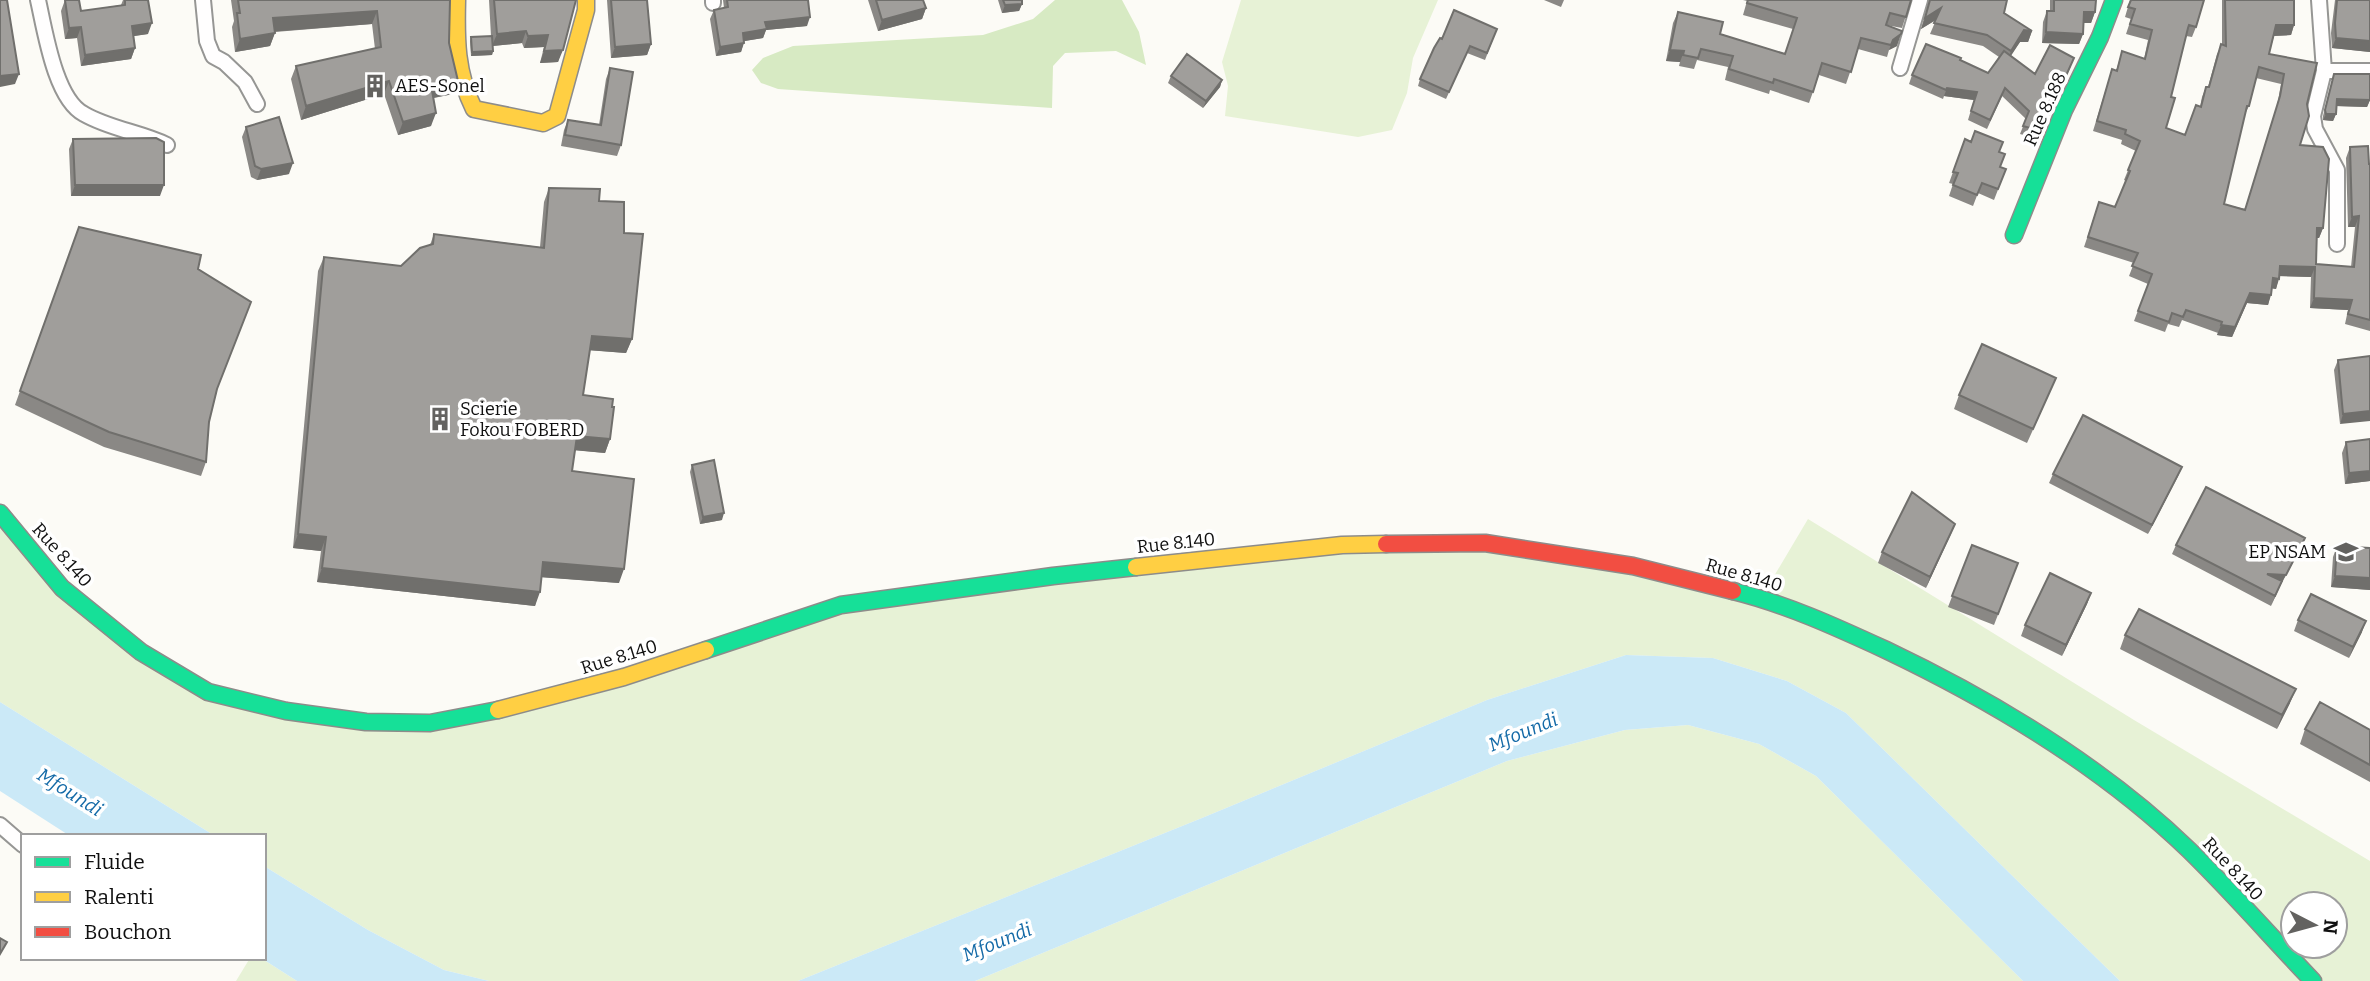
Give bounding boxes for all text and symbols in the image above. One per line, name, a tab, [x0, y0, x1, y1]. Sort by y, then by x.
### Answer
street label: Rue 8.188	[2019, 69, 2071, 149]
building icon: AES-Sonel	[361, 72, 389, 100]
place label: AES-Sonel	[395, 75, 485, 97]
place label: Scierie Fokou FOBERD	[460, 398, 584, 441]
building icon: Scierie Fokou FOBERD	[426, 405, 454, 433]
street label: Rue 8.140	[27, 518, 97, 592]
street label: Rue 8.140	[1136, 528, 1216, 558]
school or university icon: EP NSAM	[2332, 538, 2360, 566]
place label: EP NSAM	[2248, 541, 2326, 563]
street label: Rue 8.140	[1703, 554, 1785, 596]
street label: Rue 8.140	[578, 635, 660, 679]
water label: Mfoundi	[1485, 708, 1561, 756]
water label: Mfoundi	[33, 763, 107, 821]
street label: Rue 8.140	[2198, 833, 2268, 905]
legend	[21, 834, 266, 960]
text: Fluide	[84, 849, 145, 875]
text: Ralenti	[84, 884, 154, 910]
north arrow	[2279, 890, 2349, 960]
water label: Mfoundi	[959, 918, 1035, 966]
text: N	[2318, 918, 2343, 936]
text: Bouchon	[84, 919, 171, 945]

